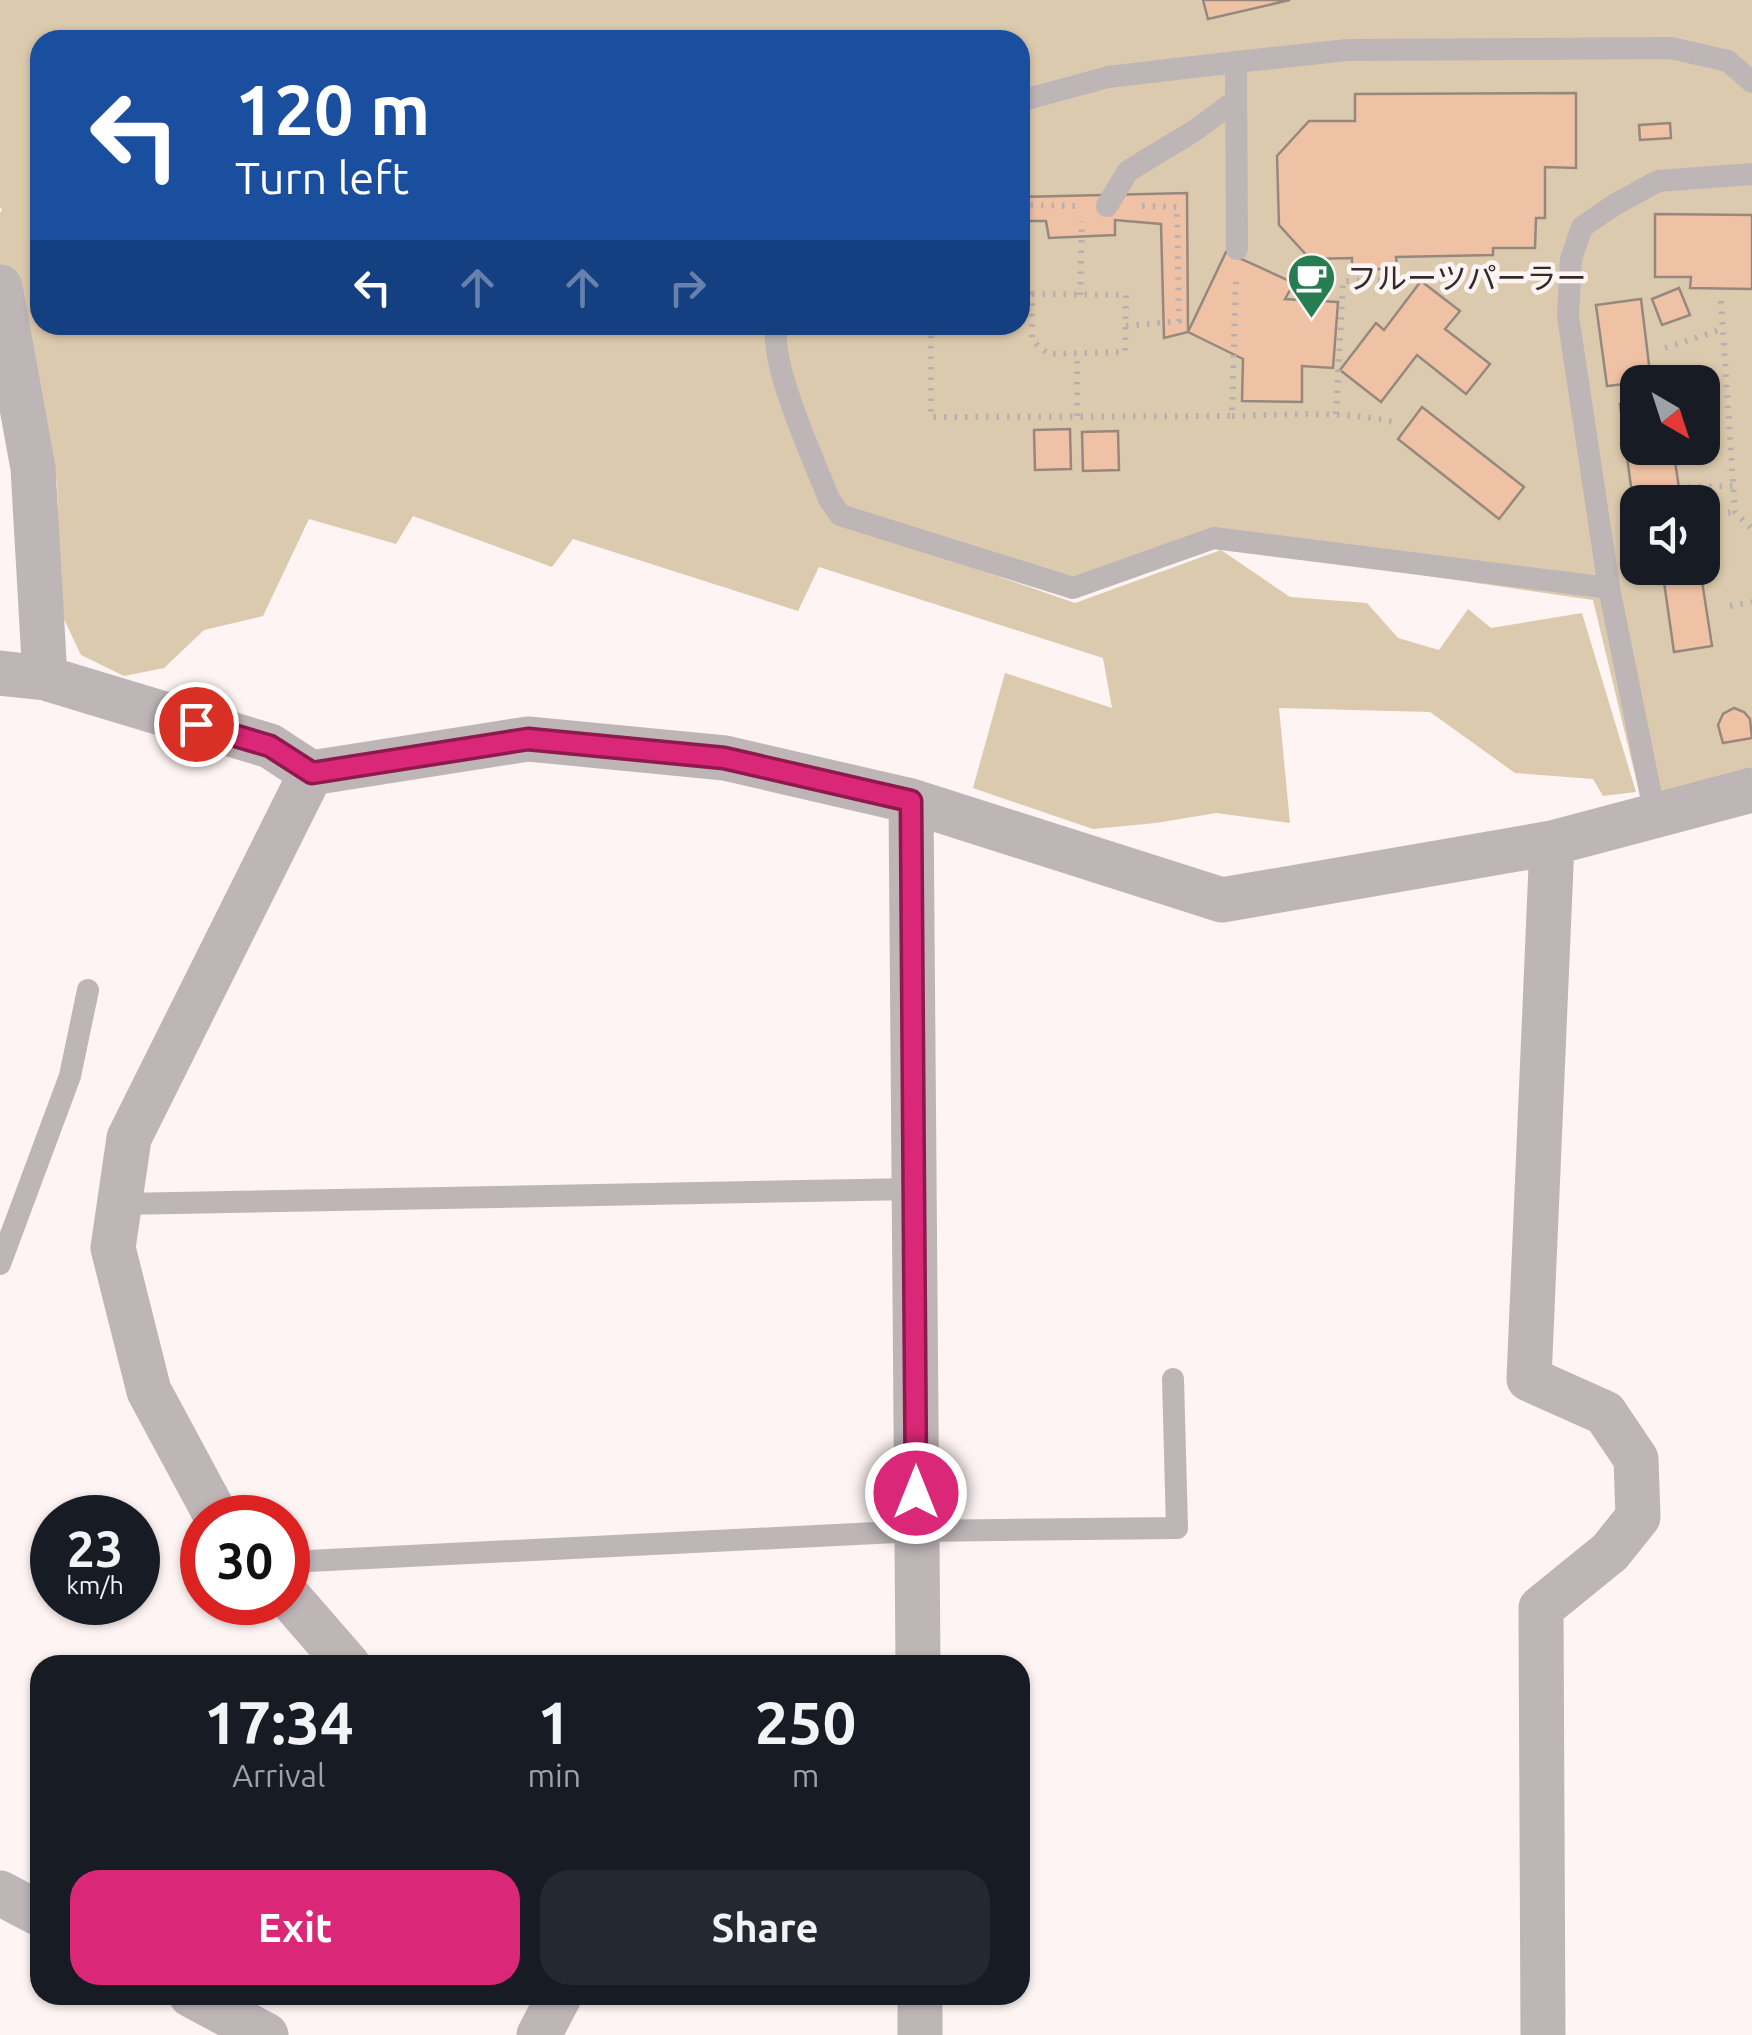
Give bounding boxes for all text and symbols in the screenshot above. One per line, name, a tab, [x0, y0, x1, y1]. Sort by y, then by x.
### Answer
icon: left	[70, 70, 200, 200]
text: 120 m	[235, 70, 430, 148]
text: Turn left	[235, 152, 409, 203]
cafe icon: フルーツパーラー	[1286, 252, 1338, 320]
icon: left	[345, 260, 400, 315]
icon: ahead	[450, 260, 505, 315]
icon: ahead	[555, 260, 610, 315]
icon: right	[660, 260, 715, 315]
place label: フルーツパーラー	[1347, 261, 1586, 295]
north arrow	[1620, 365, 1720, 465]
map controls	[1620, 365, 1720, 585]
button: sound	[1620, 485, 1720, 585]
pin	[154, 682, 239, 767]
icon: arrive	[169, 697, 224, 752]
position arrow	[864, 1441, 968, 1545]
speed limit sign: 30	[180, 1495, 310, 1625]
text: 23	[67, 1520, 123, 1576]
text: km/h	[66, 1571, 124, 1599]
text: 17:34	[204, 1688, 354, 1755]
text: 1	[537, 1688, 571, 1755]
text: 250	[755, 1688, 856, 1755]
text: Arrival	[232, 1757, 325, 1793]
text: min	[527, 1757, 581, 1793]
text: m	[792, 1757, 819, 1793]
button: Exit	[70, 1870, 520, 1985]
button: Share	[540, 1870, 990, 1985]

